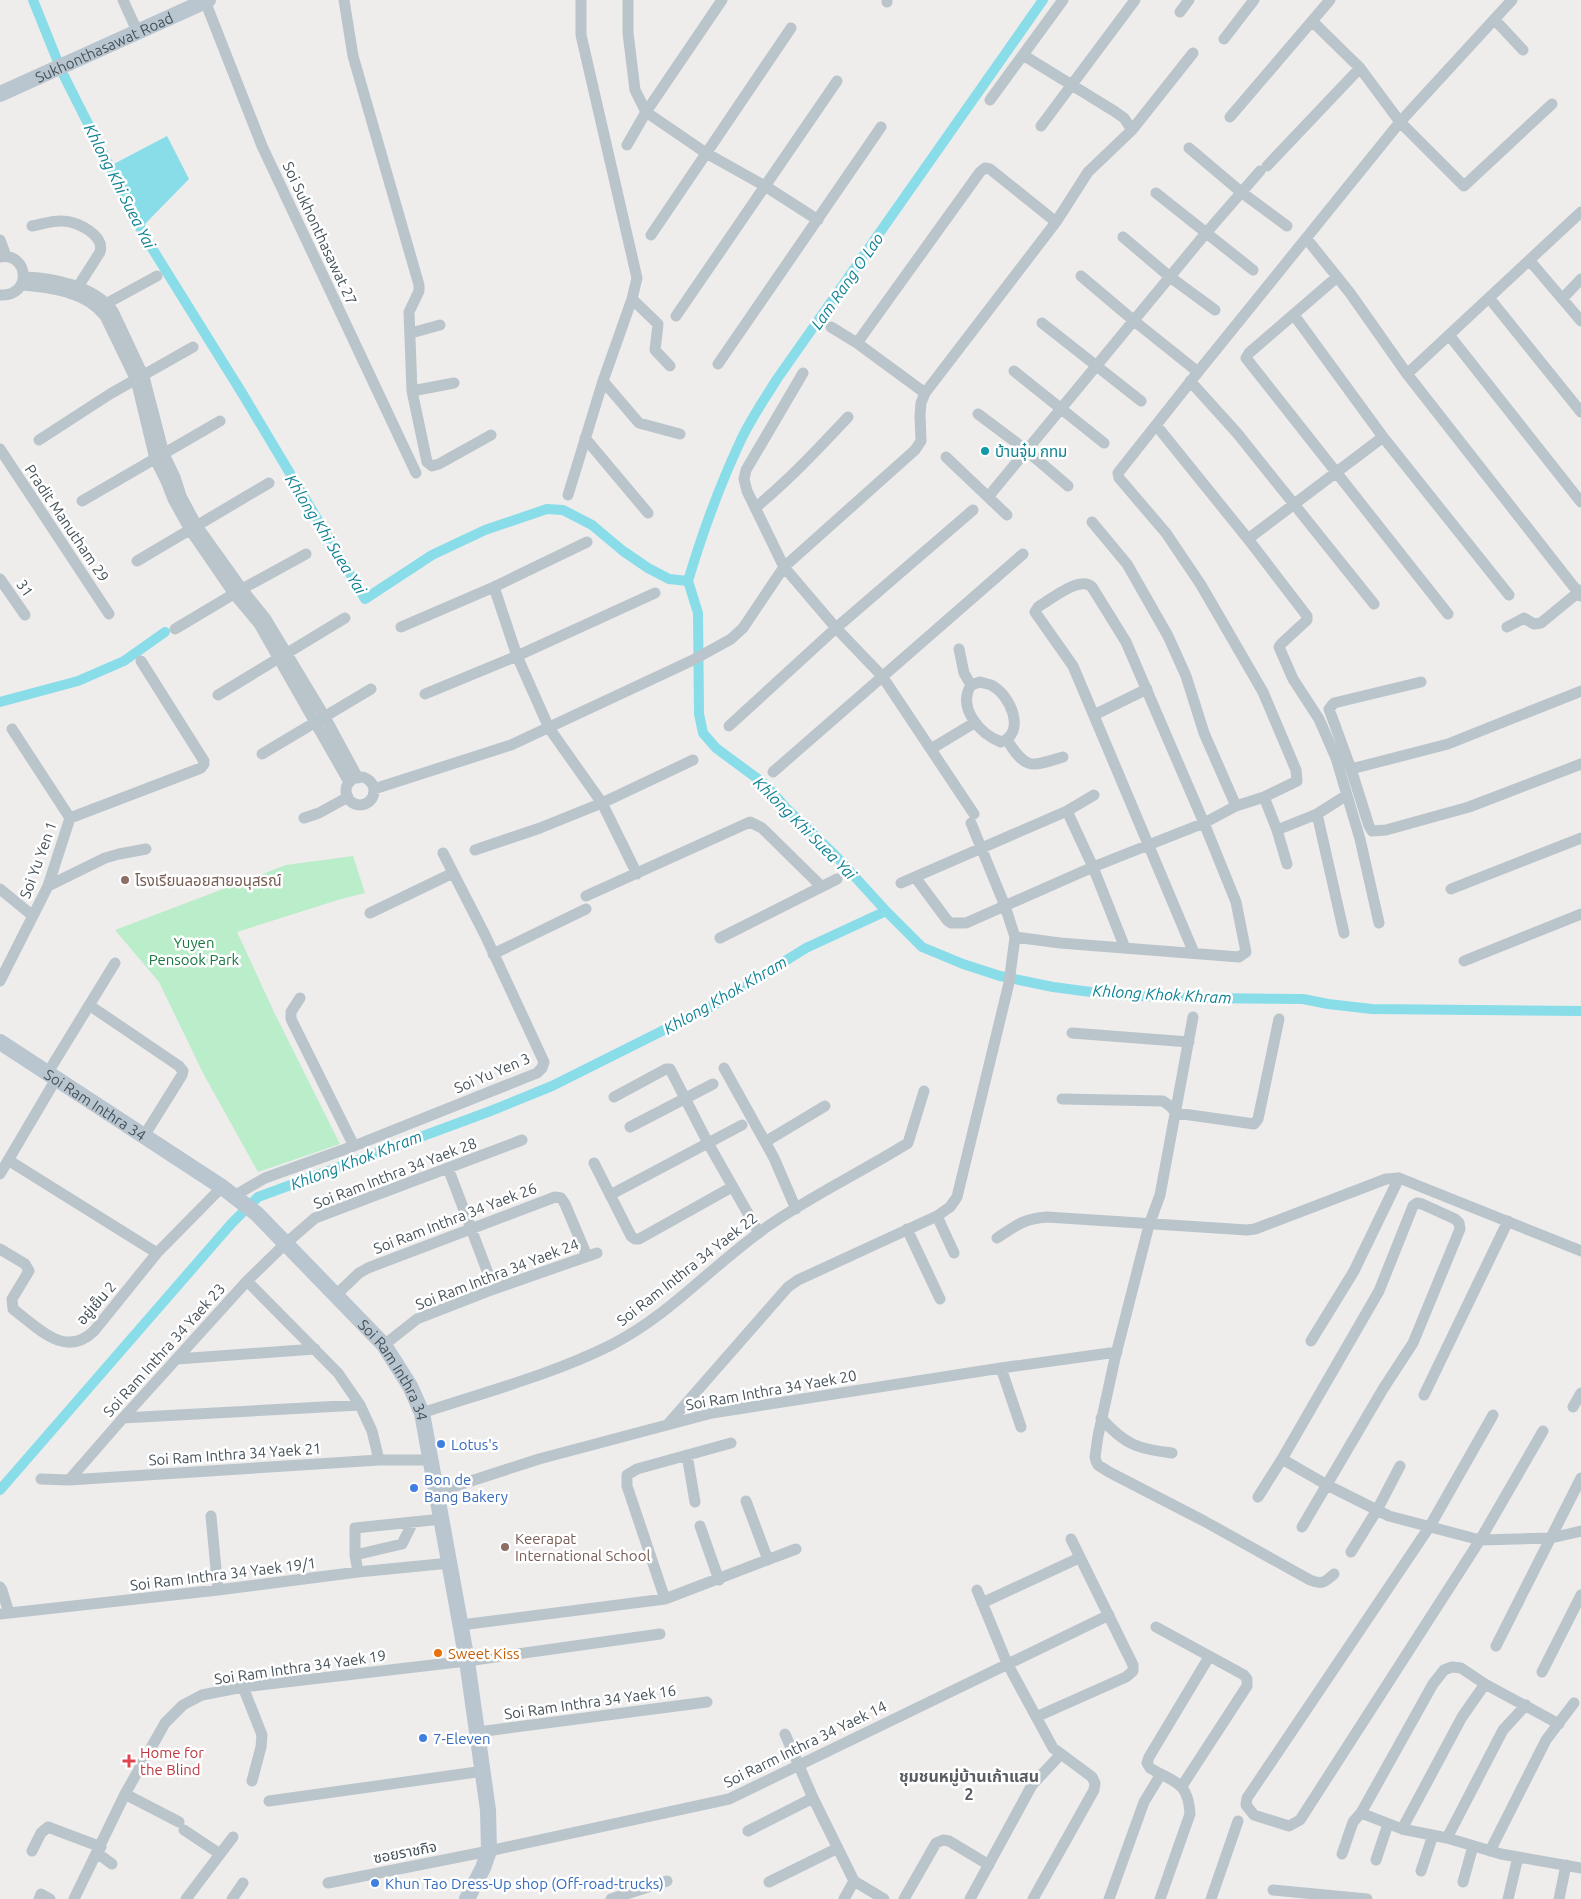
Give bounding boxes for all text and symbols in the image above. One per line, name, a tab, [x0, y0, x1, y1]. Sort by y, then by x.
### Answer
street label: Sukhonthasawat Road	[32, 8, 176, 86]
water label: Khlong Khi Suea Yai	[81, 121, 160, 252]
street label: Soi Sukhonthasawat 27	[279, 159, 361, 307]
water label: Lam Rang O Lao	[807, 229, 887, 332]
place label: บ้านจุ๋ม กทม	[995, 442, 1067, 461]
marker: บ้านจุ๋ม กทม	[979, 445, 991, 457]
street label: Pradit Manutham 29	[22, 461, 112, 585]
water label: Khlong Khi Suea Yai	[282, 471, 371, 598]
street label: 31	[13, 576, 37, 600]
water label: Khlong Khi Suea Yai	[750, 773, 861, 884]
street label: Soi Yu Yen 1	[16, 819, 60, 901]
place label: โรงเรียนลอยสายอนุสรณ์	[135, 872, 282, 890]
marker: โรงเรียนลอยสายอนุสรณ์	[119, 874, 131, 886]
park label: Yuyen Pensook Park	[149, 934, 240, 968]
water label: Khlong Khok Khram	[660, 952, 790, 1038]
water label: Khlong Khok Khram	[1092, 981, 1232, 1007]
street label: Soi Yu Yen 3	[451, 1049, 533, 1097]
street label: Soi Ram Inthra 34	[41, 1065, 149, 1144]
water label: Khlong Khok Khram	[288, 1127, 424, 1193]
street label: Soi Ram Inthra 34 Yaek 28	[311, 1134, 479, 1212]
street label: Soi Ram Inthra 34 Yaek 26	[371, 1179, 539, 1257]
street label: Soi Ram Inthra 34 Yaek 22	[614, 1209, 760, 1329]
street label: Soi Ram Inthra 34 Yaek 24	[413, 1235, 581, 1313]
street label: อยู่เย็น 2	[73, 1278, 120, 1329]
street label: Soi Ram Inthra 34 Yaek 23	[100, 1280, 228, 1420]
street label: Soi Ram Inthra 34	[355, 1316, 432, 1421]
street label: Soi Ram Inthra 34 Yaek 20	[684, 1367, 858, 1413]
place label: Lotus's	[451, 1436, 498, 1453]
marker: Lotus's	[435, 1438, 447, 1450]
street label: Soi Ram Inthra 34 Yaek 21	[148, 1439, 322, 1469]
place label: Bon de Bang Bakery	[424, 1471, 508, 1505]
marker: Bon de Bang Bakery	[408, 1482, 420, 1494]
place label: Keerapat International School	[515, 1530, 650, 1564]
marker: Keerapat International School	[499, 1541, 511, 1553]
street label: Soi Ram Inthra 34 Yaek 19/1	[129, 1554, 317, 1594]
place label: Sweet Kiss	[448, 1645, 519, 1662]
street label: Soi Ram Inthra 34 Yaek 19	[213, 1647, 387, 1687]
marker: Sweet Kiss	[432, 1647, 444, 1659]
street label: Soi Ram Inthra 34 Yaek 16	[503, 1682, 677, 1722]
street label: Soi Rarm Inthra 34 Yaek 14	[721, 1697, 889, 1791]
place label: 7-Eleven	[433, 1730, 491, 1747]
marker: 7-Eleven	[417, 1732, 429, 1744]
place label: Home for the Blind	[140, 1744, 204, 1778]
marker: Home for the Blind	[122, 1754, 136, 1768]
district label: ชุมชนหมู่บ้านเก้าแสน 2	[899, 1767, 1039, 1803]
street label: ซอยราชกิจ	[372, 1838, 438, 1866]
place label: Khun Tao Dress-Up shop (Off-road-trucks)	[385, 1875, 664, 1892]
marker: Khun Tao Dress-Up shop (Off-road-trucks)	[369, 1877, 381, 1889]

